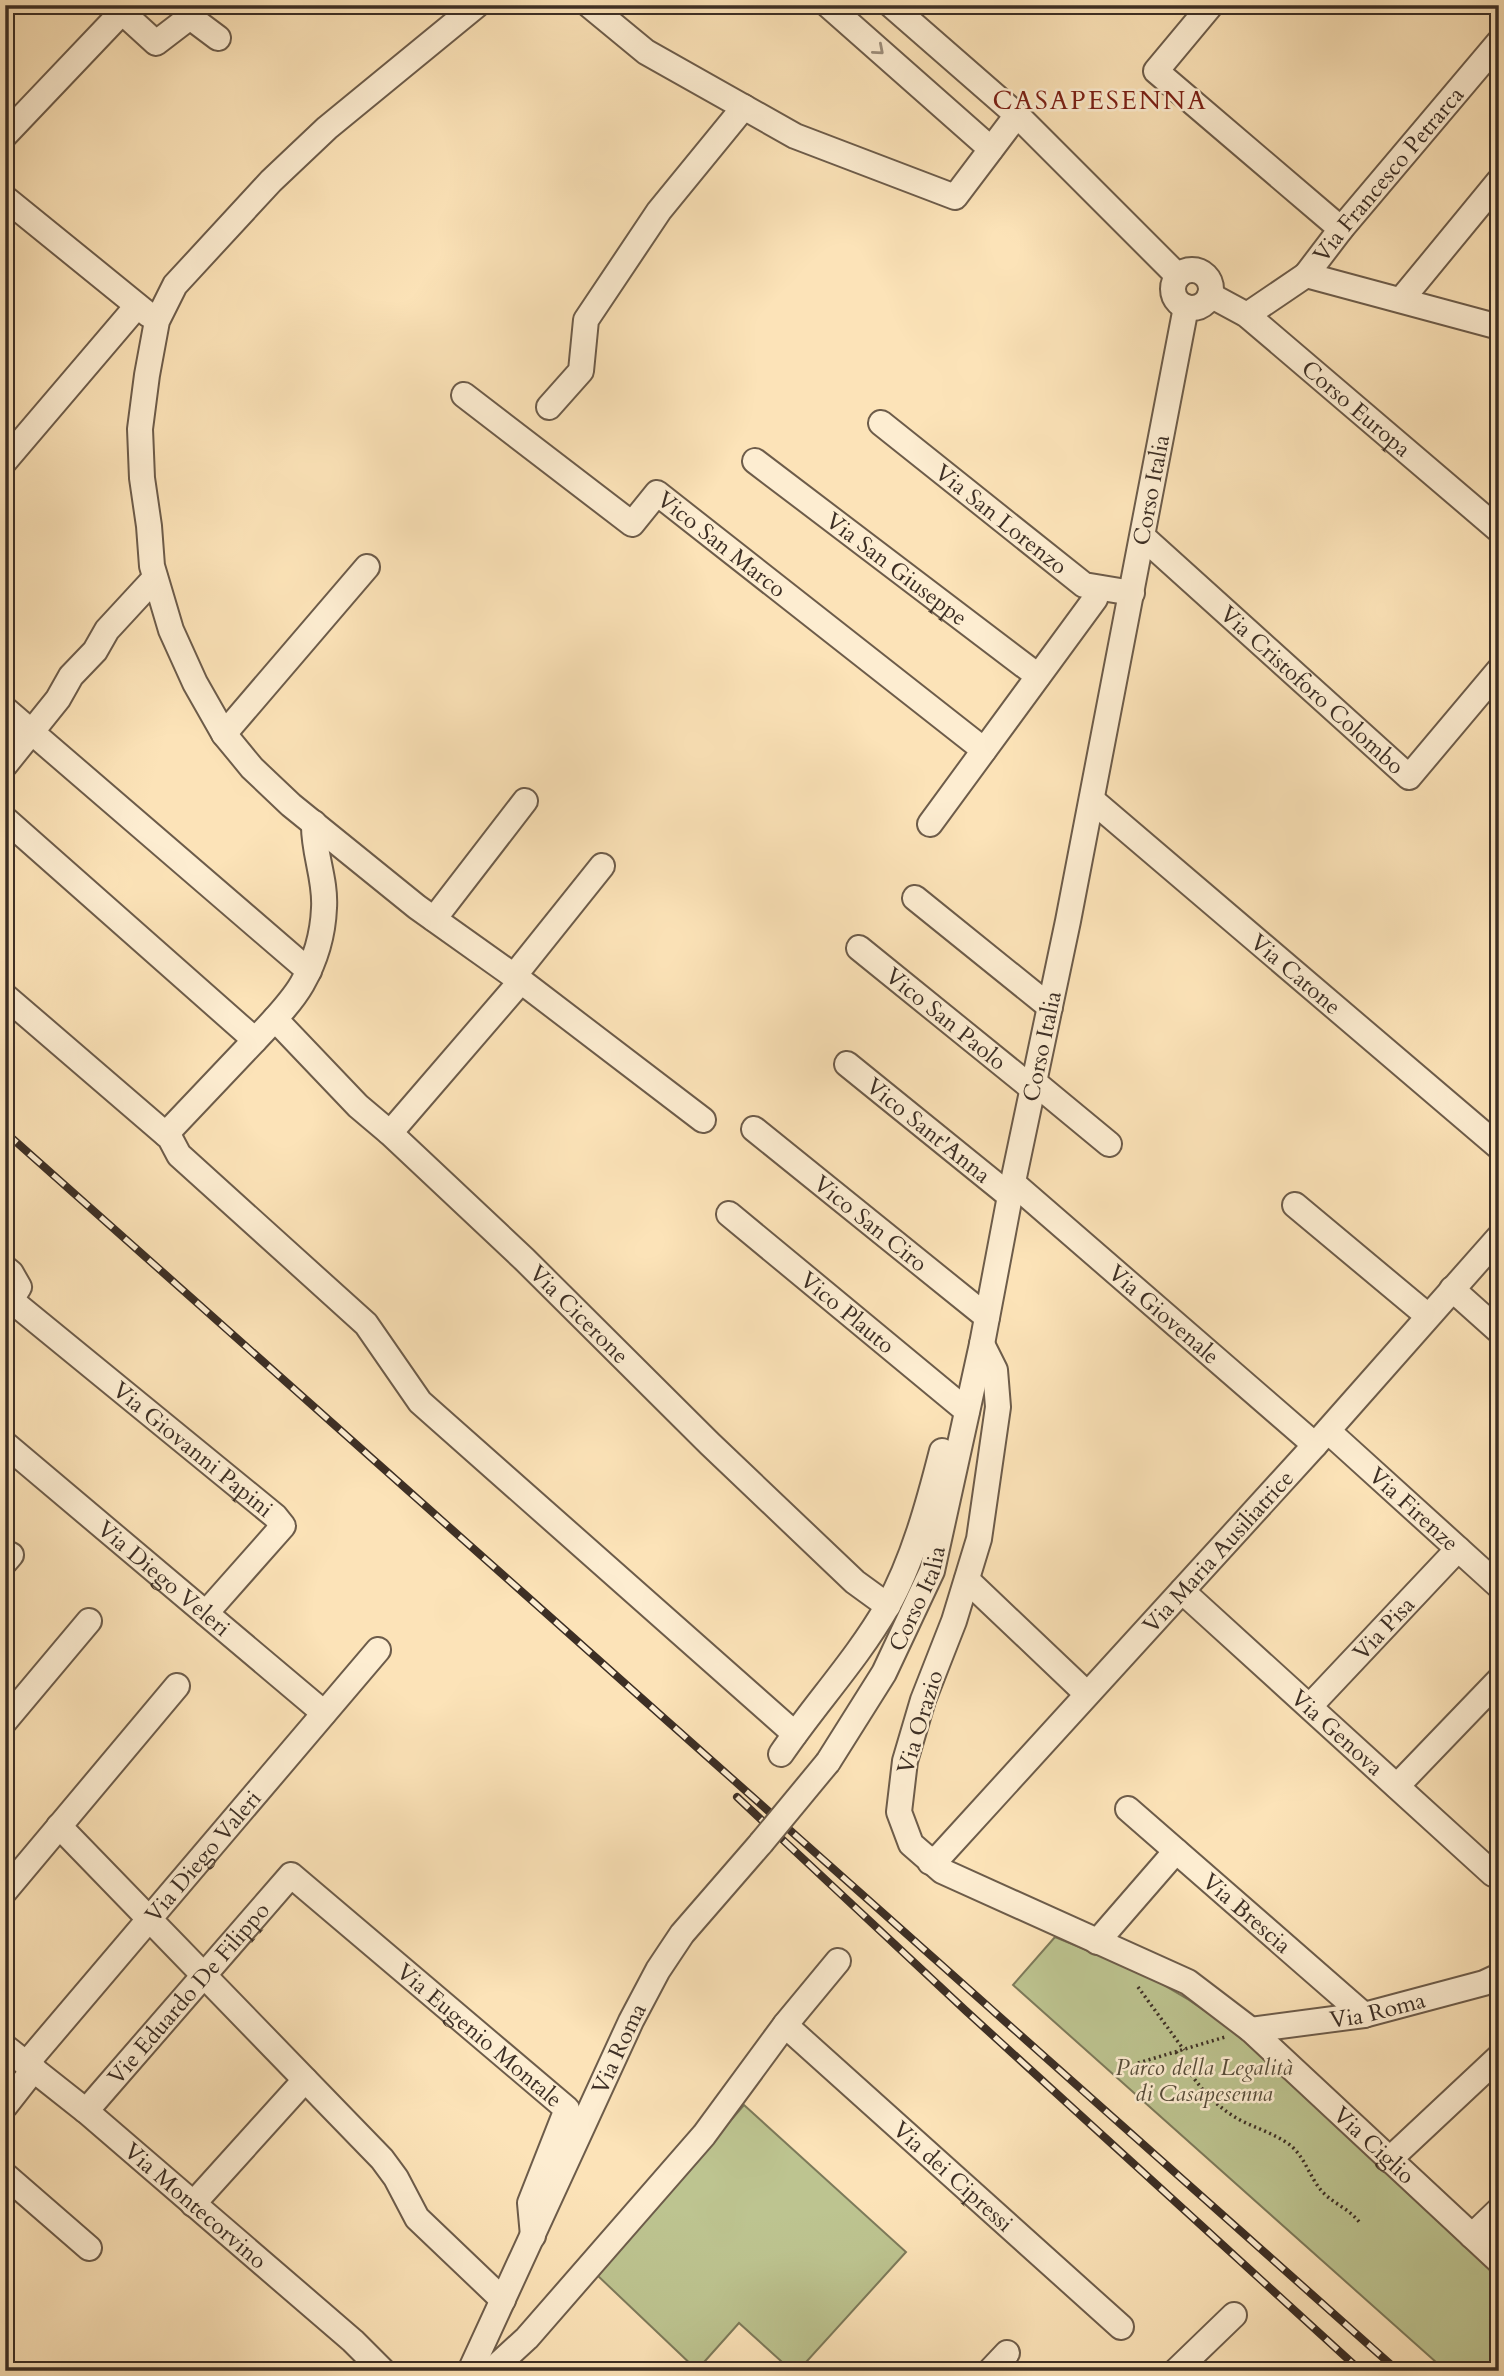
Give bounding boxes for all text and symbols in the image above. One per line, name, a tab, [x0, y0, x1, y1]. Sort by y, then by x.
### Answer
one-way arrow	[871, 42, 884, 55]
street label: Via Francesco Petrarca	[1306, 80, 1471, 269]
district label: CASAPESENNA	[992, 83, 1208, 118]
street label: Corso Europa	[1295, 353, 1418, 464]
street label: Corso Italia	[1125, 432, 1177, 548]
street label: Via San Lorenzo	[929, 457, 1074, 581]
street label: Vico San Marco	[651, 483, 793, 604]
street label: Via San Giuseppe	[819, 505, 974, 633]
street label: Via Cristoforo Colombo	[1213, 598, 1411, 781]
street label: Via Catone	[1244, 926, 1348, 1021]
street label: Vico San Paolo	[879, 960, 1013, 1077]
street label: Corso Italia	[1015, 988, 1068, 1104]
street label: Vico Sant'Anna	[860, 1070, 997, 1190]
street label: Vico San Ciro	[807, 1168, 934, 1279]
street label: Via Giovenale	[1102, 1257, 1226, 1371]
street label: Via Cicerone	[523, 1258, 636, 1370]
street label: Vico Plauto	[794, 1264, 902, 1361]
street label: Via Giovanni Papini	[106, 1374, 280, 1524]
street label: Via Firenze	[1362, 1460, 1466, 1558]
street label: Via Maria Ausiliatrice	[1136, 1463, 1300, 1640]
street label: Via Diego Veleri	[91, 1513, 237, 1643]
street label: Corso Italia	[881, 1543, 953, 1656]
street label: Via Pisa	[1346, 1589, 1421, 1667]
street label: Via Orazio	[890, 1666, 950, 1778]
street label: Via Genova	[1284, 1682, 1390, 1783]
street label: Via Diego Valeri	[138, 1783, 268, 1929]
street label: Via Brescia	[1196, 1866, 1298, 1960]
street label: Vie Eduardo De Filippo	[100, 1895, 276, 2091]
street label: Via Eugenio Montale	[390, 1956, 569, 2114]
street label: Via Roma	[1328, 1984, 1429, 2035]
street label: Via Roma	[584, 1997, 653, 2099]
park label: Parco della Legalità di Casapesenna	[1116, 2052, 1292, 2109]
street label: Via Ciglio	[1327, 2099, 1422, 2191]
street label: Via dei Cipressi	[886, 2114, 1020, 2238]
street label: Via Montecorvino	[118, 2135, 274, 2276]

